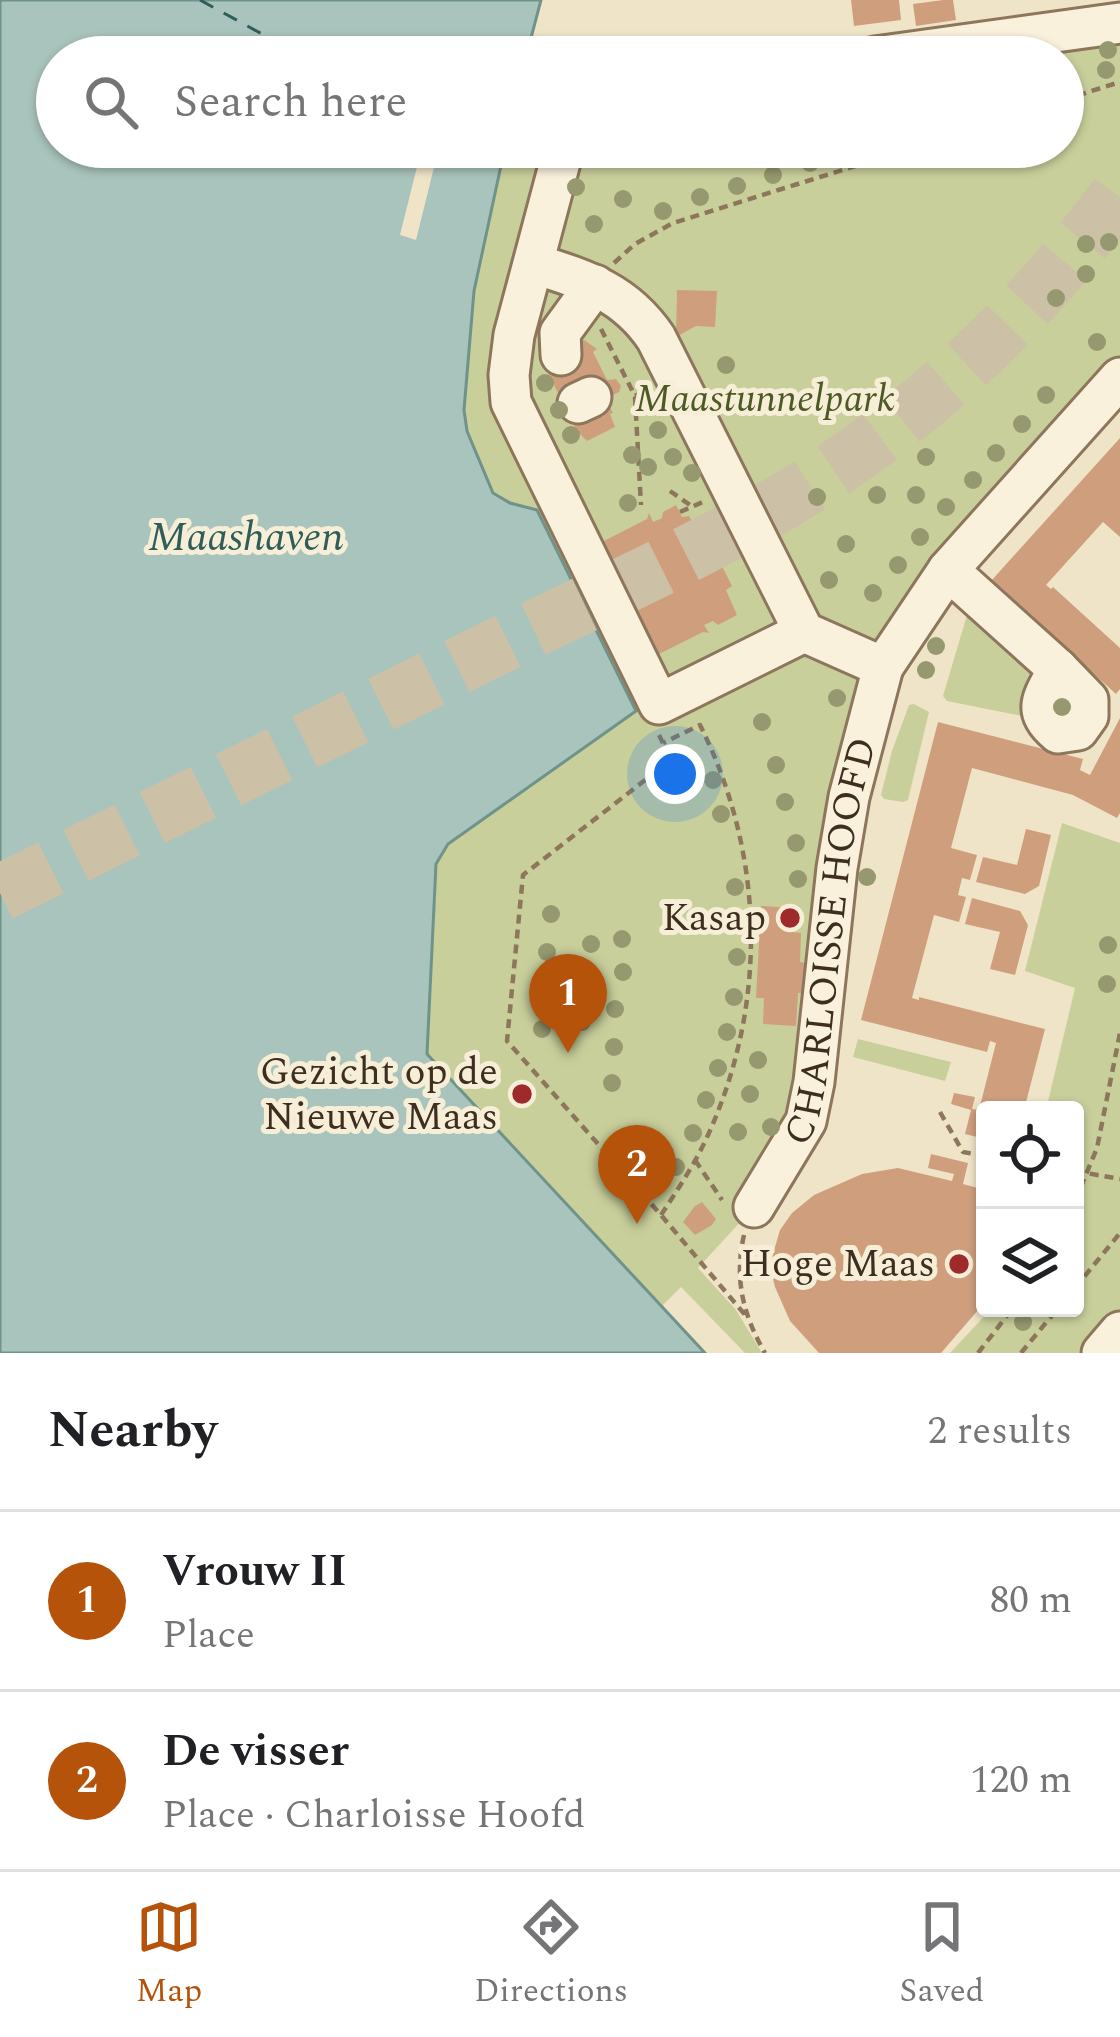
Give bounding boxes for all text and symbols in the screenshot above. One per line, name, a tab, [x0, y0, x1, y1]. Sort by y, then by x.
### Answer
search box	[36, 36, 1084, 168]
text: Search here	[174, 68, 407, 137]
icon: search	[78, 69, 144, 135]
park label: Maastunnelpark	[635, 370, 895, 429]
water label: Maashaven	[148, 506, 344, 569]
street label: CHARLOISSE HOOFD	[768, 731, 893, 1157]
your location	[645, 744, 705, 804]
place label: Kasap	[662, 889, 766, 948]
marker: Kasap	[777, 905, 803, 931]
pin: 1	[529, 954, 607, 1053]
place label: Gezicht op de Nieuwe Maas	[260, 1043, 498, 1147]
marker: Gezicht op de Nieuwe Maas	[509, 1081, 535, 1107]
map controls	[976, 1101, 1084, 1317]
button: locate	[976, 1101, 1084, 1209]
pin: 2	[598, 1125, 676, 1224]
button: layers	[976, 1209, 1084, 1317]
place label: Hoge Maas	[740, 1235, 935, 1294]
marker: Hoge Maas	[946, 1251, 972, 1277]
text: Nearby	[48, 1392, 217, 1470]
text: 2 results	[928, 1402, 1072, 1461]
text: Vrouw II	[162, 1537, 347, 1606]
text: 1	[76, 1571, 98, 1630]
text: 80 m	[990, 1571, 1072, 1630]
text: Place	[162, 1606, 255, 1665]
text: De visser	[162, 1717, 349, 1786]
text: 2	[76, 1751, 98, 1810]
text: 120 m	[970, 1751, 1072, 1810]
text: Place · Charloisse Hoofd	[162, 1786, 585, 1845]
tab: Map	[136, 1894, 202, 2016]
tab: Directions	[474, 1894, 628, 2016]
tab: Saved	[900, 1894, 984, 2016]

